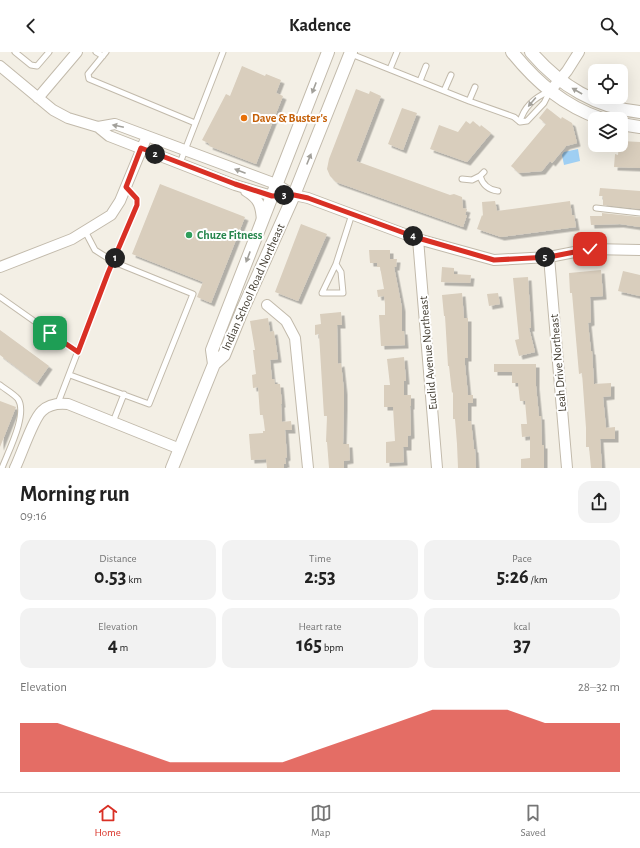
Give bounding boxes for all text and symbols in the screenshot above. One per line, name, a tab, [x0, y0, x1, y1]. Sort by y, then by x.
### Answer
icon: back	[20, 15, 42, 37]
icon: search	[598, 15, 620, 37]
text: Kadence	[289, 17, 351, 35]
map controls	[588, 64, 628, 152]
button: locate	[588, 64, 628, 104]
one-way arrow	[310, 83, 316, 95]
one-way arrow	[571, 88, 583, 95]
one-way arrow	[527, 97, 536, 108]
place label: Dave & Buster's	[252, 112, 328, 124]
button: layers	[588, 112, 628, 152]
marker: Dave & Buster's	[239, 113, 249, 123]
one-way arrow	[112, 123, 124, 129]
pin: 2	[145, 144, 165, 164]
text: 2	[152, 148, 158, 159]
one-way arrow	[306, 152, 312, 164]
one-way arrow	[233, 167, 245, 173]
pin: 3	[274, 185, 294, 205]
text: 3	[282, 189, 286, 200]
street label: Indian School Road Northeast	[219, 221, 287, 352]
pin: 4	[403, 226, 423, 246]
place label: Chuze Fitness	[197, 229, 263, 241]
marker: Chuze Fitness	[184, 230, 194, 240]
text: 4	[410, 230, 416, 241]
pin	[573, 232, 607, 266]
icon: check	[579, 238, 601, 260]
pin: 5	[535, 247, 555, 267]
pin: 1	[105, 248, 125, 268]
text: 5	[543, 251, 547, 262]
text: 1	[113, 252, 117, 263]
one-way arrow	[244, 252, 250, 264]
street label: Euclid Avenue Northeast	[417, 295, 439, 410]
street label: Leah Drive Northeast	[548, 313, 568, 412]
pin	[33, 316, 67, 350]
icon: arrive	[39, 322, 61, 344]
button: share	[578, 481, 620, 523]
text: Morning run	[20, 483, 130, 505]
text: 09:16	[20, 510, 47, 523]
text: Distance	[99, 553, 137, 564]
text: Time	[309, 553, 331, 564]
text: Pace	[512, 553, 532, 564]
text: 0.53	[94, 567, 126, 587]
text: 2:53	[304, 567, 336, 587]
text: 5:26	[496, 567, 529, 587]
text: km	[126, 574, 142, 585]
text: /km	[529, 574, 548, 585]
text: Elevation	[98, 621, 138, 632]
text: Heart rate	[298, 621, 342, 632]
text: kcal	[514, 621, 530, 632]
text: 4	[108, 635, 118, 655]
text: 165	[296, 635, 322, 655]
text: 37	[513, 635, 531, 655]
text: m	[118, 642, 128, 653]
text: bpm	[322, 642, 344, 653]
text: Elevation	[20, 681, 67, 694]
text: 28–32 m	[578, 681, 620, 694]
tab: Home	[94, 802, 121, 839]
tab: Map	[310, 802, 332, 839]
tab: Saved	[520, 802, 546, 839]

